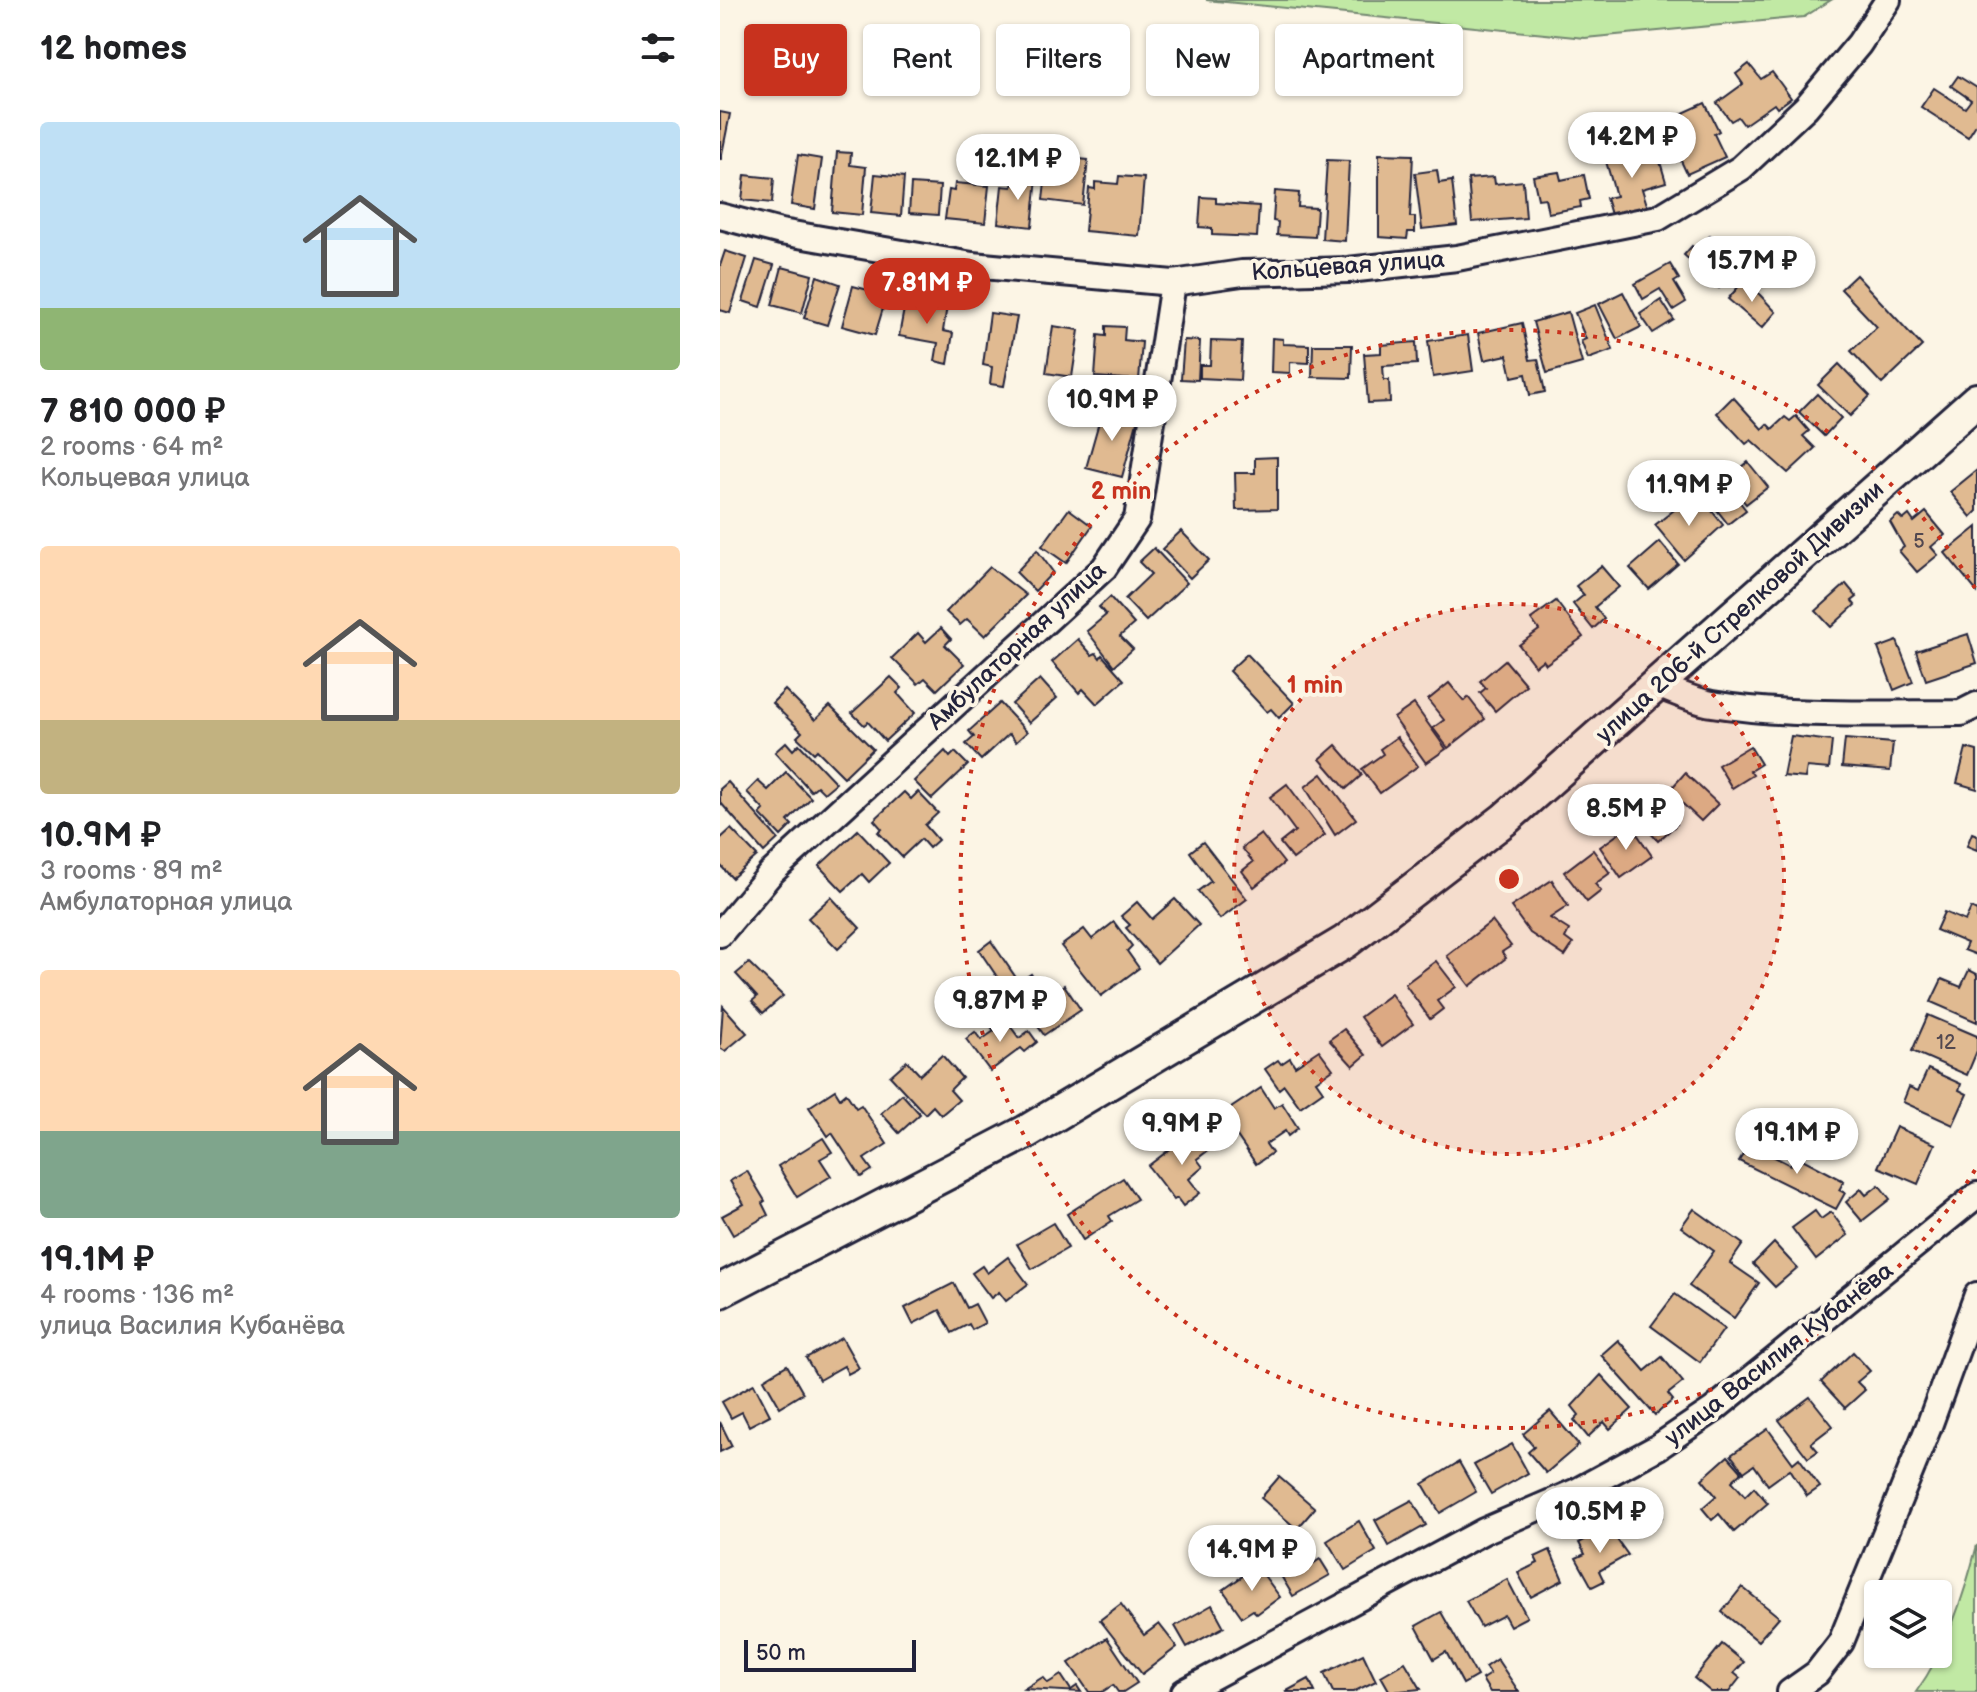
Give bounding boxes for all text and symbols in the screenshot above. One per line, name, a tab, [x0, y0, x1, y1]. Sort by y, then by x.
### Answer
chip: Buy	[744, 24, 847, 96]
chip: Rent	[863, 24, 980, 96]
chip: Filters	[996, 24, 1130, 96]
chip: New	[1146, 24, 1259, 96]
chip: Apartment	[1275, 24, 1463, 96]
icon: filters	[636, 26, 680, 70]
text: 12 homes	[40, 28, 187, 69]
pin: 14.2M ₽	[1558, 112, 1706, 180]
text: 14.2M ₽	[1586, 122, 1678, 153]
pin: 12.1M ₽	[944, 134, 1092, 202]
text: 12.1M ₽	[974, 144, 1062, 175]
icon: home	[288, 174, 432, 318]
pin: 15.7M ₽	[1678, 236, 1826, 304]
street label: Кольцевая улица	[1250, 245, 1446, 287]
text: 15.7M ₽	[1707, 246, 1797, 277]
pin: 7.81M ₽	[853, 258, 1001, 326]
text: 7.81M ₽	[881, 268, 973, 299]
pin: 10.9M ₽	[1038, 375, 1186, 443]
text: 10.9M ₽	[1066, 385, 1158, 416]
text: 7 810 000 ₽	[40, 391, 226, 432]
text: 2 rooms · 64 m²	[40, 432, 224, 463]
pin: 11.9M ₽	[1615, 460, 1763, 528]
text: Кольцевая улица	[40, 463, 250, 494]
text: 11.9M ₽	[1645, 470, 1733, 501]
street label: улица 206-й Стрелковой Дивизии	[1590, 475, 1890, 749]
text: 2 min	[1091, 477, 1151, 506]
house number: 5	[1913, 530, 1925, 554]
street label: Амбулаторная улица	[921, 556, 1112, 737]
icon: home	[288, 598, 432, 742]
text: 1 min	[1287, 671, 1343, 700]
pin: 8.5M ₽	[1561, 784, 1691, 852]
text: 8.5M ₽	[1586, 794, 1666, 825]
text: 10.9M ₽	[40, 815, 161, 856]
text: 3 rooms · 89 m²	[40, 856, 223, 887]
centre of rings	[1495, 865, 1523, 893]
text: Амбулаторная улица	[40, 887, 293, 918]
pin: 9.87M ₽	[926, 976, 1074, 1044]
text: 9.87M ₽	[952, 986, 1048, 1017]
icon: home	[288, 1022, 432, 1166]
house number: 12	[1936, 1031, 1956, 1055]
pin: 9.9M ₽	[1117, 1099, 1247, 1167]
pin: 19.1M ₽	[1723, 1108, 1871, 1176]
text: 9.9M ₽	[1142, 1109, 1222, 1140]
text: 19.1M ₽	[1753, 1118, 1841, 1149]
text: 19.1M ₽	[40, 1239, 154, 1280]
street label: улица Василия Кубанёва	[1659, 1256, 1899, 1452]
text: 4 rooms · 136 m²	[40, 1280, 234, 1311]
text: улица Василия Кубанёва	[40, 1311, 345, 1342]
pin: 10.5M ₽	[1526, 1487, 1674, 1555]
text: 10.5M ₽	[1554, 1497, 1646, 1528]
pin: 14.9M ₽	[1178, 1525, 1326, 1593]
text: 14.9M ₽	[1206, 1535, 1298, 1566]
map controls	[1864, 1580, 1952, 1668]
button: layers	[1864, 1580, 1952, 1668]
scale bar	[744, 1636, 916, 1672]
text: 50 m	[756, 1640, 806, 1667]

